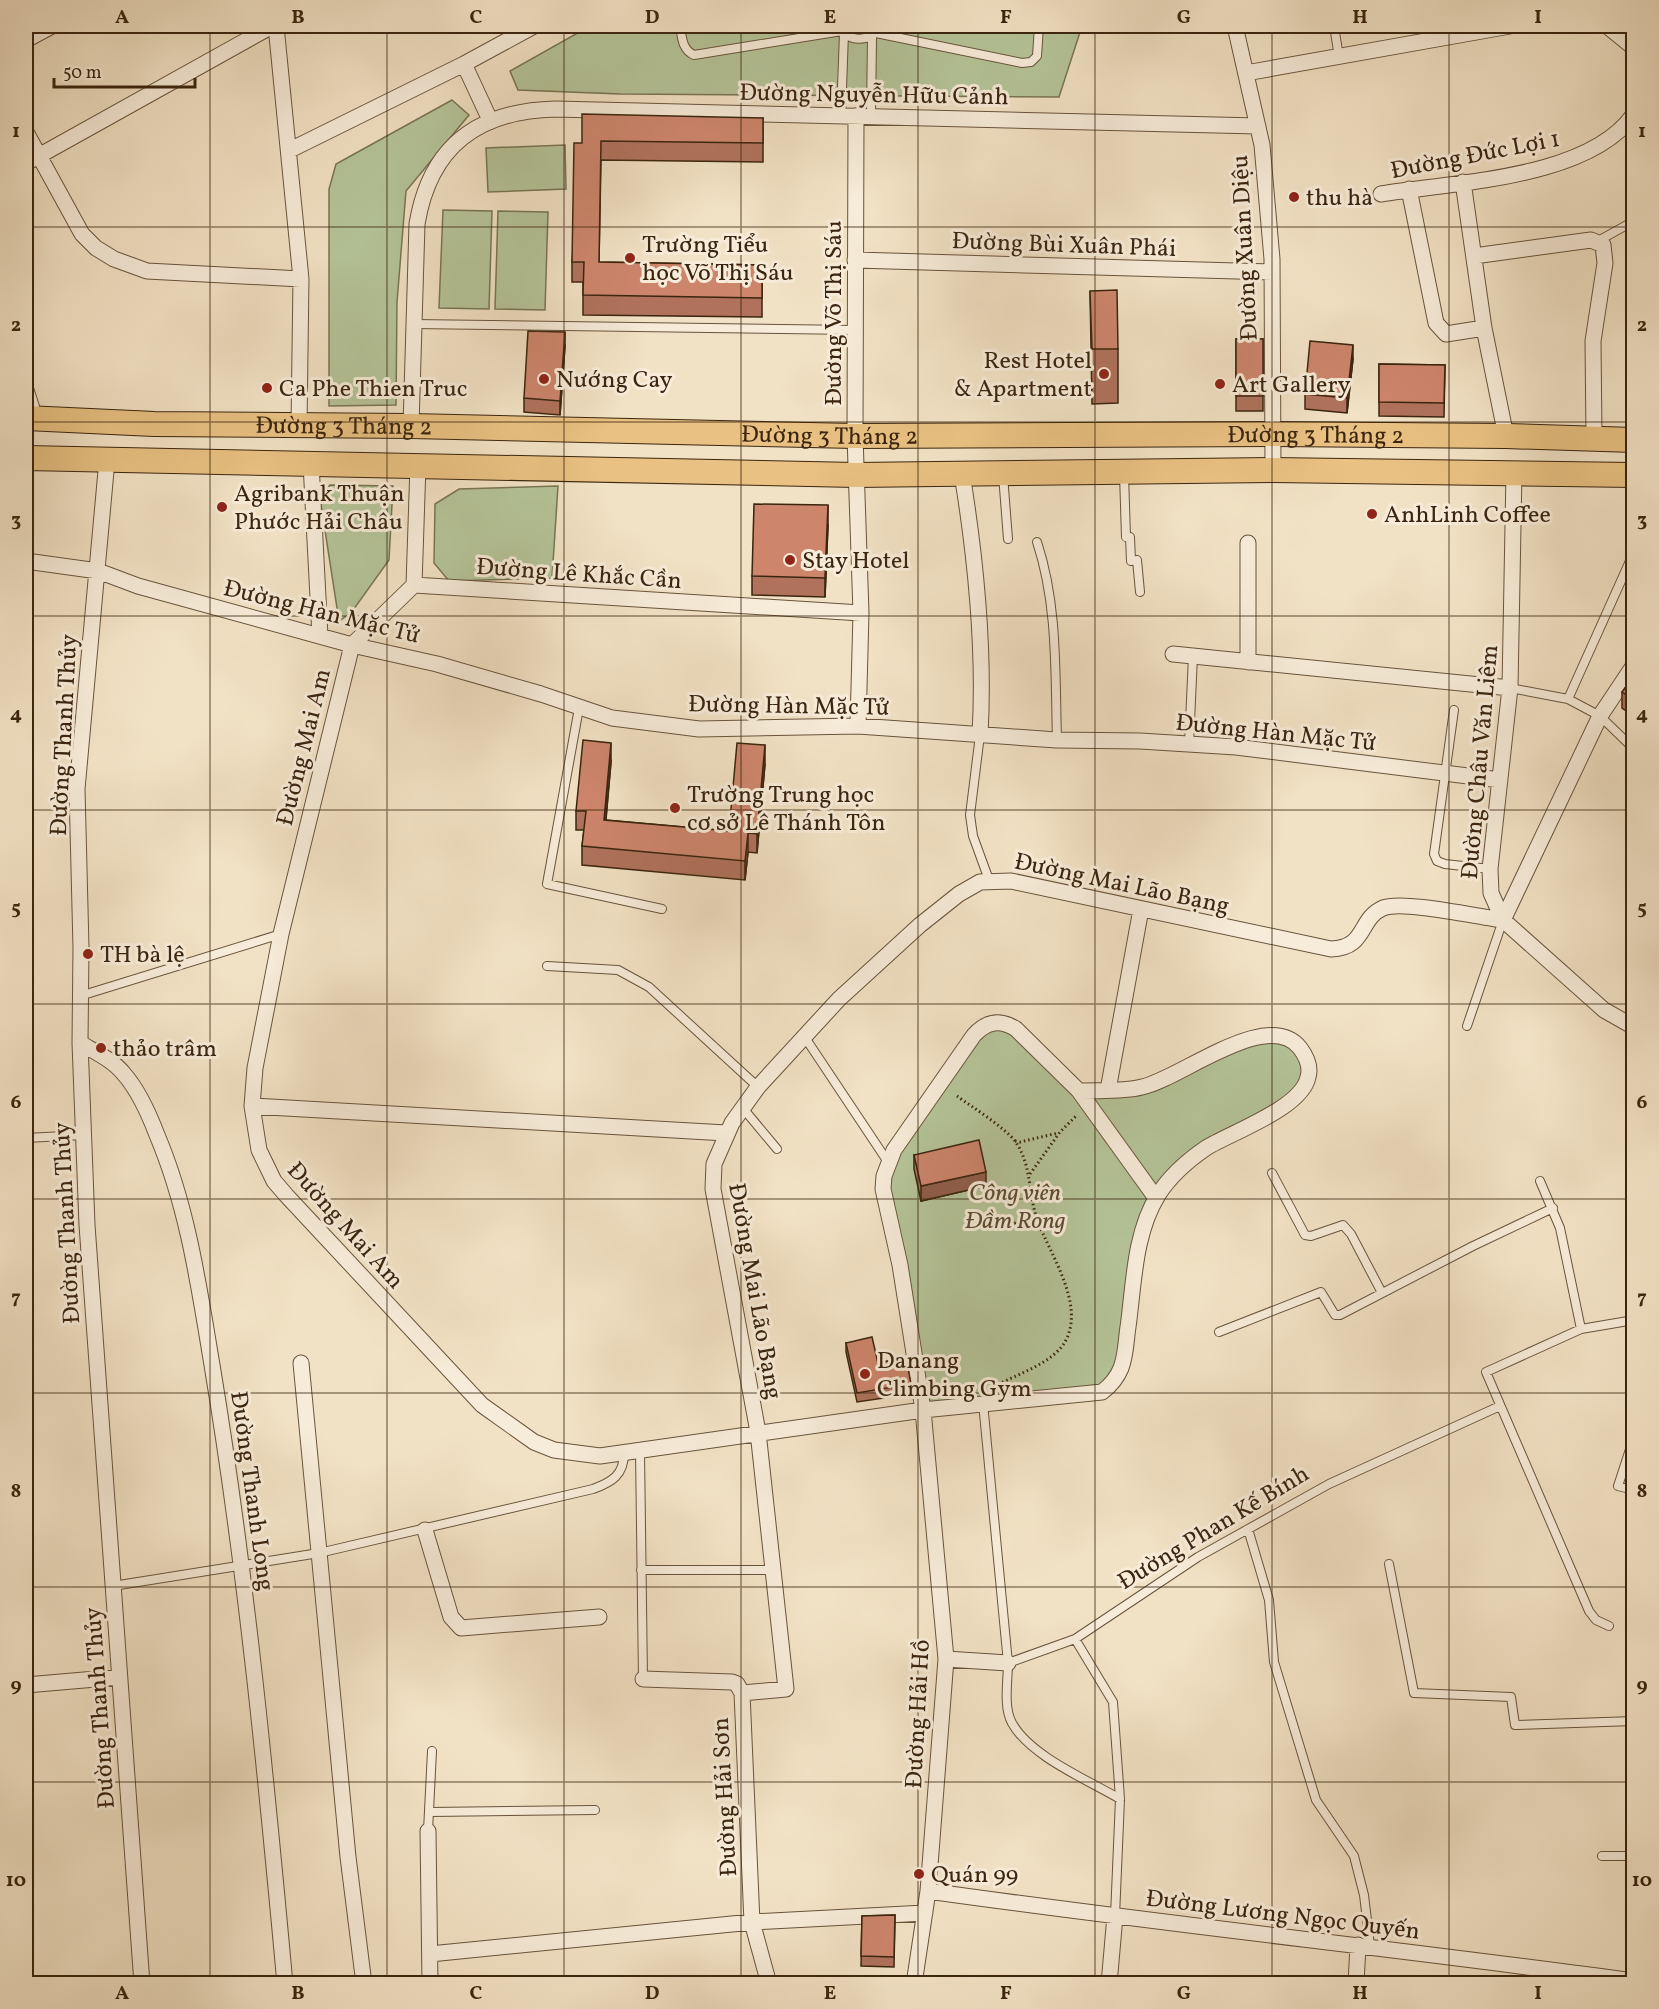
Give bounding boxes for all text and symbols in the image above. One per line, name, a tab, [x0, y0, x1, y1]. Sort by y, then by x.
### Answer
text: A	[115, 4, 129, 32]
text: B	[291, 4, 305, 32]
text: C	[470, 4, 483, 32]
text: D	[645, 4, 659, 32]
text: E	[824, 4, 836, 32]
text: F	[1000, 4, 1012, 32]
text: G	[1177, 4, 1191, 32]
text: H	[1352, 4, 1368, 32]
text: I	[1534, 4, 1542, 32]
scale bar	[54, 51, 195, 89]
text: 50 m	[63, 61, 102, 86]
street label: Đường Nguyễn Hữu Cảnh	[739, 77, 1009, 115]
text: 1	[12, 118, 20, 146]
text: 1	[1638, 118, 1646, 146]
street label: Đường Đức Lợi 1	[1388, 123, 1563, 189]
street label: Đường Xuân Diệu	[1224, 154, 1268, 342]
place label: thu hà	[1306, 182, 1373, 216]
marker: thu hà	[1287, 190, 1301, 204]
street label: Đường Võ Thị Sáu	[818, 220, 852, 406]
street label: Đường Bùi Xuân Phái	[951, 225, 1177, 267]
place label: Trường Tiểu học Võ Thị Sáu	[642, 229, 794, 291]
marker: Trường Tiểu học Võ Thị Sáu	[623, 251, 637, 265]
text: 2	[11, 312, 21, 340]
text: 2	[1637, 312, 1647, 340]
place label: Rest Hotel & Apartment	[954, 345, 1092, 407]
place label: Nướng Cay	[556, 364, 673, 398]
marker: Rest Hotel & Apartment	[1097, 367, 1111, 381]
place label: Art Gallery	[1232, 369, 1350, 403]
marker: Nướng Cay	[537, 372, 551, 386]
place label: Ca Phe Thien Truc	[279, 373, 467, 407]
marker: Art Gallery	[1213, 377, 1227, 391]
marker: Ca Phe Thien Truc	[260, 381, 274, 395]
street label: Đường 3 Tháng 2	[255, 410, 433, 445]
street label: Đường 3 Tháng 2	[741, 418, 918, 455]
street label: Đường 3 Tháng 2	[1227, 419, 1404, 454]
place label: Agribank Thuận Phước Hải Châu	[234, 478, 405, 540]
place label: AnhLinh Coffee	[1384, 499, 1551, 533]
marker: Agribank Thuận Phước Hải Châu	[215, 500, 229, 514]
text: 3	[11, 507, 21, 535]
marker: AnhLinh Coffee	[1365, 507, 1379, 521]
text: 3	[1637, 507, 1647, 535]
place label: Stay Hotel	[802, 545, 910, 579]
street label: Đường Lê Khắc Cần	[475, 551, 683, 599]
marker: Stay Hotel	[783, 553, 797, 567]
street label: Đường Hàn Mặc Tử	[220, 572, 423, 654]
street label: Đường Thanh Thủy	[43, 633, 87, 837]
street label: Đường Châu Văn Liêm	[1454, 643, 1508, 881]
street label: Đường Mai Am	[269, 665, 341, 830]
street label: Đường Hàn Mặc Tử	[688, 688, 890, 726]
text: 4	[10, 701, 22, 729]
text: 4	[1636, 701, 1648, 729]
street label: Đường Hàn Mặc Tử	[1174, 707, 1378, 761]
place label: Trường Trung học cơ sở Lê Thánh Tôn	[687, 779, 885, 841]
marker: Trường Trung học cơ sở Lê Thánh Tôn	[668, 801, 682, 815]
street label: Đường Mai Lão Bạng	[1011, 846, 1232, 924]
text: 5	[11, 895, 21, 923]
text: 5	[1637, 895, 1647, 923]
place label: TH bà lệ	[100, 939, 185, 973]
marker: TH bà lệ	[81, 947, 95, 961]
place label: thảo trâm	[113, 1033, 217, 1067]
marker: thảo trâm	[94, 1041, 108, 1055]
text: 6	[11, 1089, 22, 1117]
text: 6	[1637, 1089, 1648, 1117]
street label: Đường Thanh Thủy	[46, 1121, 90, 1325]
street label: Đường Mai Am	[278, 1155, 411, 1297]
park label: Công viên Đầm Rong	[965, 1177, 1066, 1239]
street label: Đường Mai Lão Bạng	[718, 1180, 790, 1402]
text: 7	[11, 1284, 21, 1312]
text: 7	[1637, 1284, 1647, 1312]
place label: Danang Climbing Gym	[877, 1345, 1032, 1407]
marker: Danang Climbing Gym	[858, 1367, 872, 1381]
street label: Đường Thanh Long	[220, 1389, 282, 1594]
street label: Đường Phan Kế Bính	[1112, 1458, 1316, 1599]
text: 8	[11, 1478, 21, 1506]
text: 8	[1637, 1478, 1647, 1506]
street label: Đường Thanh Thủy	[77, 1606, 125, 1810]
street label: Đường Hải Hồ	[898, 1639, 940, 1790]
text: 9	[10, 1672, 22, 1700]
text: 9	[1636, 1672, 1648, 1700]
street label: Đường Hải Sơn	[705, 1716, 747, 1877]
place label: Quán 99	[931, 1859, 1018, 1893]
text: 10	[6, 1867, 26, 1895]
marker: Quán 99	[912, 1867, 926, 1881]
text: 10	[1632, 1867, 1652, 1895]
street label: Đường Lương Ngọc Quyến	[1144, 1882, 1422, 1950]
text: A	[115, 1980, 129, 2008]
text: B	[291, 1980, 305, 2008]
text: C	[470, 1980, 483, 2008]
text: D	[645, 1980, 659, 2008]
text: E	[824, 1980, 836, 2008]
text: F	[1000, 1980, 1012, 2008]
text: G	[1177, 1980, 1191, 2008]
text: H	[1352, 1980, 1368, 2008]
text: I	[1534, 1980, 1542, 2008]

